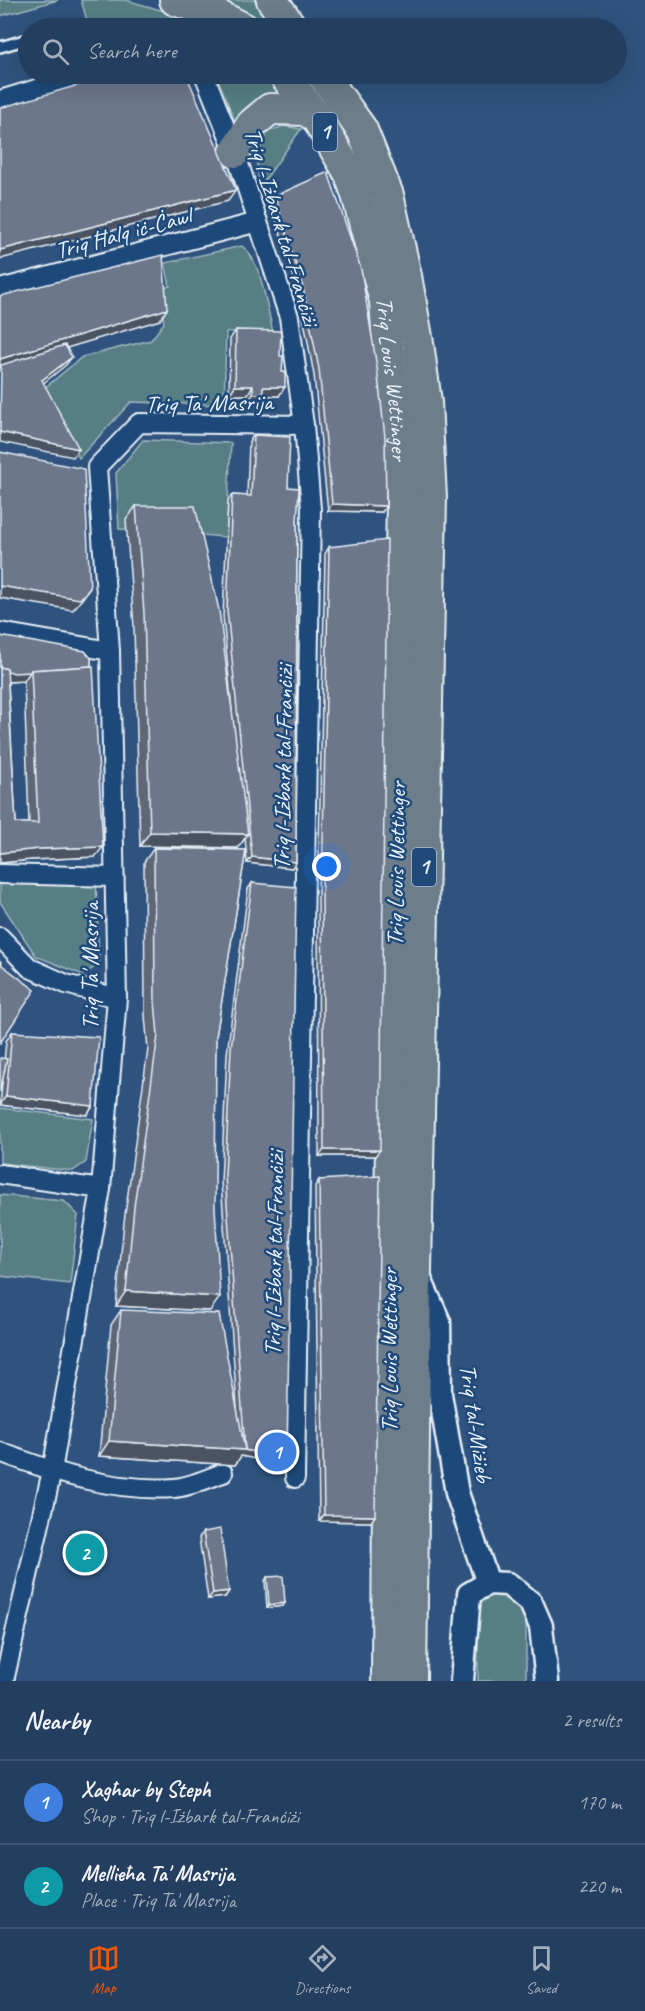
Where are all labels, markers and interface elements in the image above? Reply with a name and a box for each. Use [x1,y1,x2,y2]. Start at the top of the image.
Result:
search box [18,18,627,84]
icon: search [39,35,72,68]
text: Search here [87,37,177,65]
road number: 1 [313,113,337,151]
street label: Triq l-Iżbark tal-Franċiżi [238,125,327,332]
street label: Triq Ħalq iċ-Ċawl [52,199,198,266]
street label: Triq Louis Wettinger [370,296,415,464]
street label: Triq Ta' Masrija [145,387,275,419]
street label: Triq l-Iżbark tal-Franċiżi [266,662,300,870]
street label: Triq Louis Wettinger [380,779,412,946]
road number: 1 [412,848,436,886]
your location [312,852,341,881]
street label: Triq Ta' Masrija [75,900,105,1030]
street label: Triq l-Iżbark tal-Franċiżi [257,1148,291,1356]
street label: Triq Louis Wettinger [374,1265,404,1432]
street label: Triq tal-Miżieb [453,1362,499,1486]
pin: 1 [258,1430,296,1474]
pin: 2 [66,1530,104,1576]
text: Nearby [24,1704,89,1737]
text: 2 results [562,1708,621,1733]
text: Xagħar by Steph [81,1776,211,1804]
text: 1 [39,1790,48,1815]
text: 170 m [578,1790,621,1815]
text: Shop · Triq l-Iżbark tal-Franċiżi [81,1804,299,1829]
text: Mellieħa Ta' Masrija [81,1860,234,1888]
text: 2 [39,1874,48,1899]
text: 220 m [578,1874,621,1899]
text: Place · Triq Ta' Masrija [81,1888,236,1913]
tab: Map [87,1942,120,1998]
tab: Directions [295,1942,350,1998]
tab: Saved [525,1942,558,1998]

